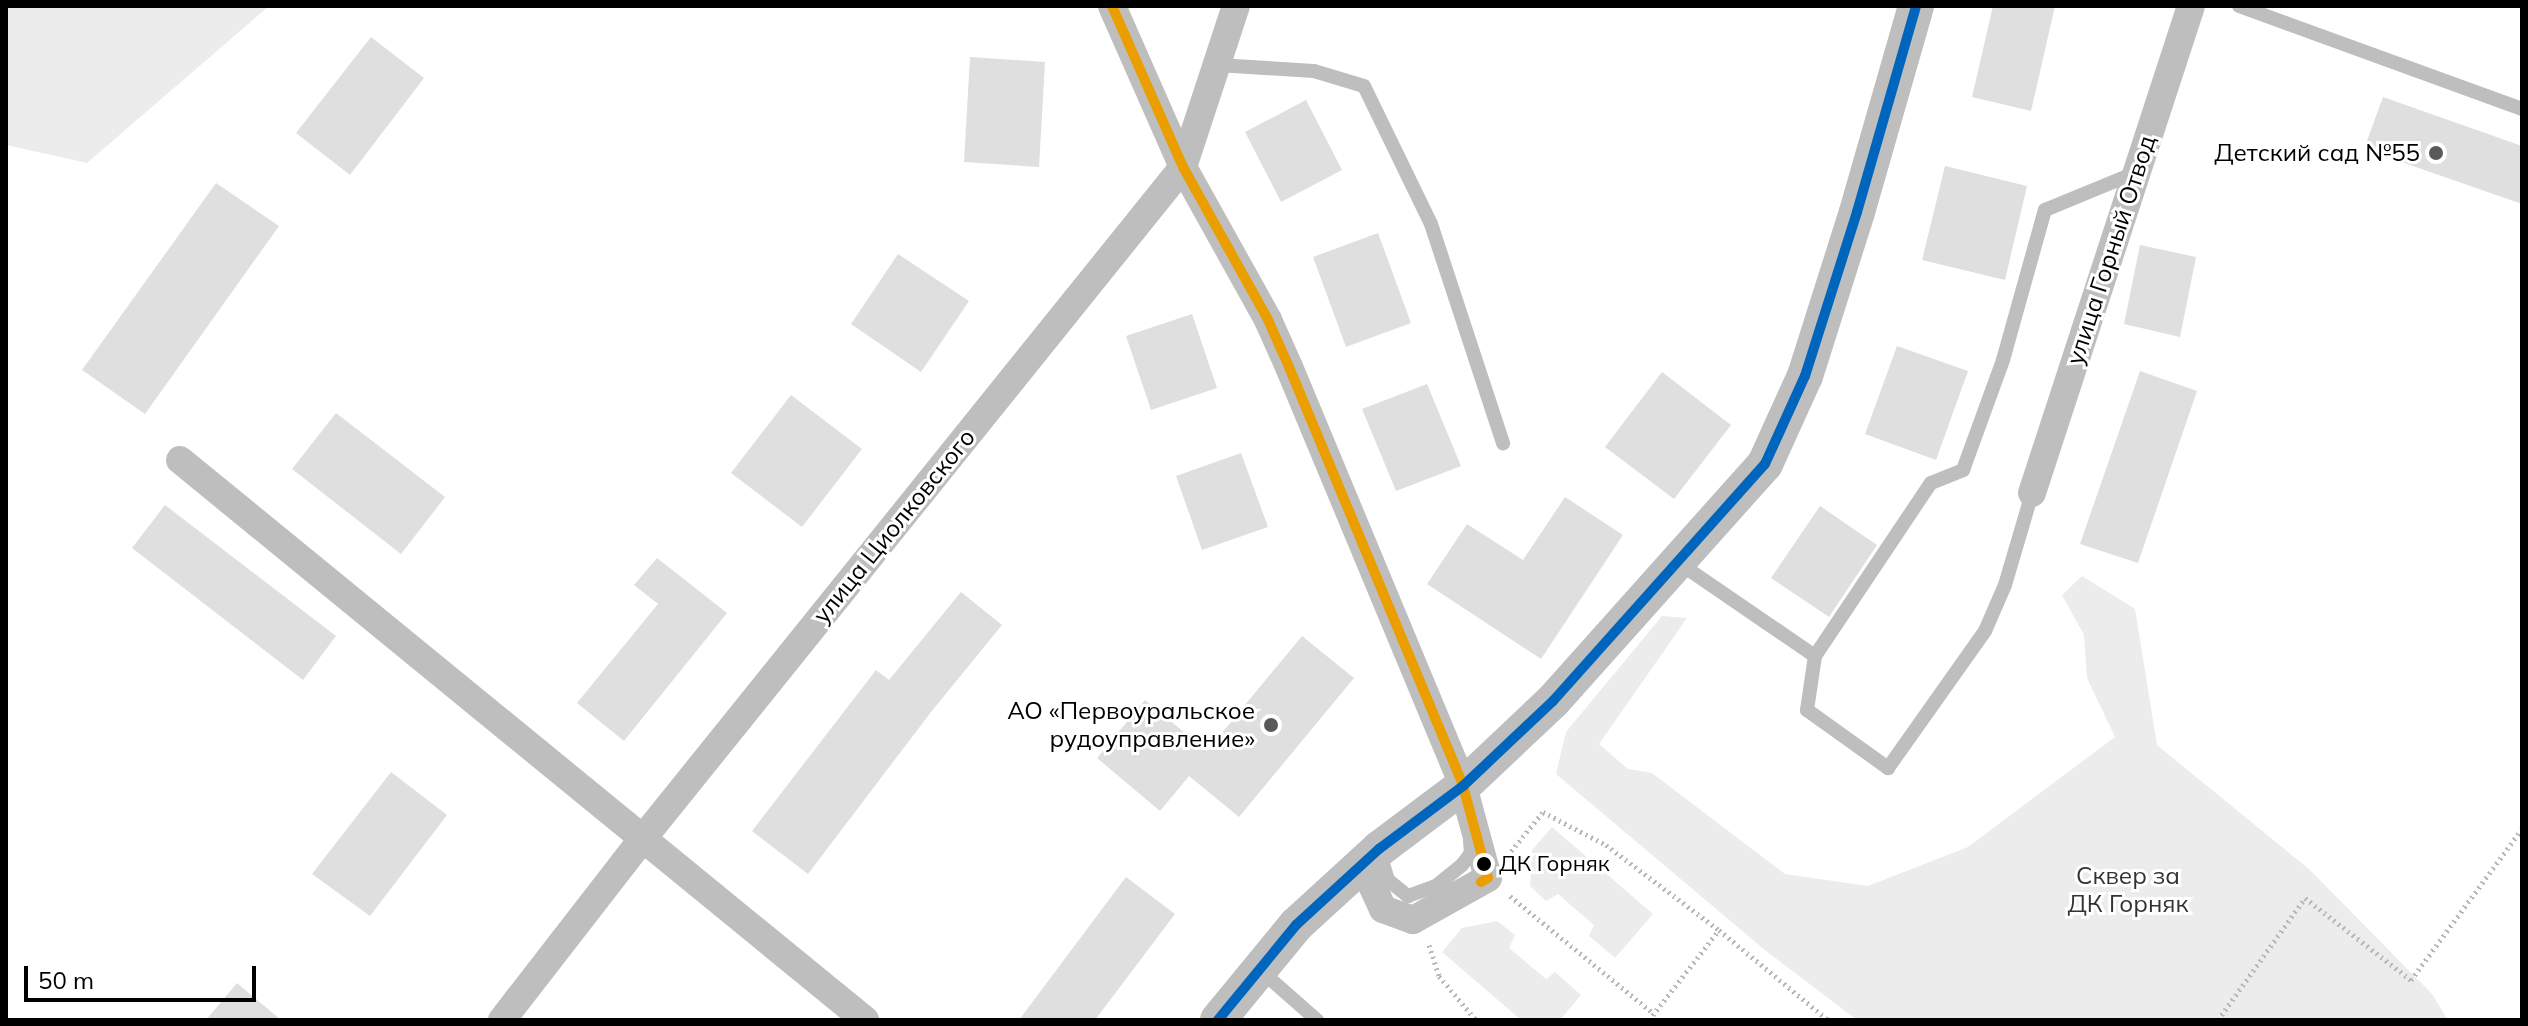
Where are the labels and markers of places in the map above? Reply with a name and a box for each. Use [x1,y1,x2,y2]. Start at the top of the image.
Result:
place label: Детский сад №55 [2214,139,2420,167]
marker: Детский сад №55 [2427,144,2445,162]
place label: АО «Первоуральское рудоуправление» [1007,697,1255,753]
marker: АО «Первоуральское рудоуправление» [1262,716,1280,734]
place label: ДК Горняк [1499,851,1610,877]
marker: ДК Горняк [1476,856,1492,872]

